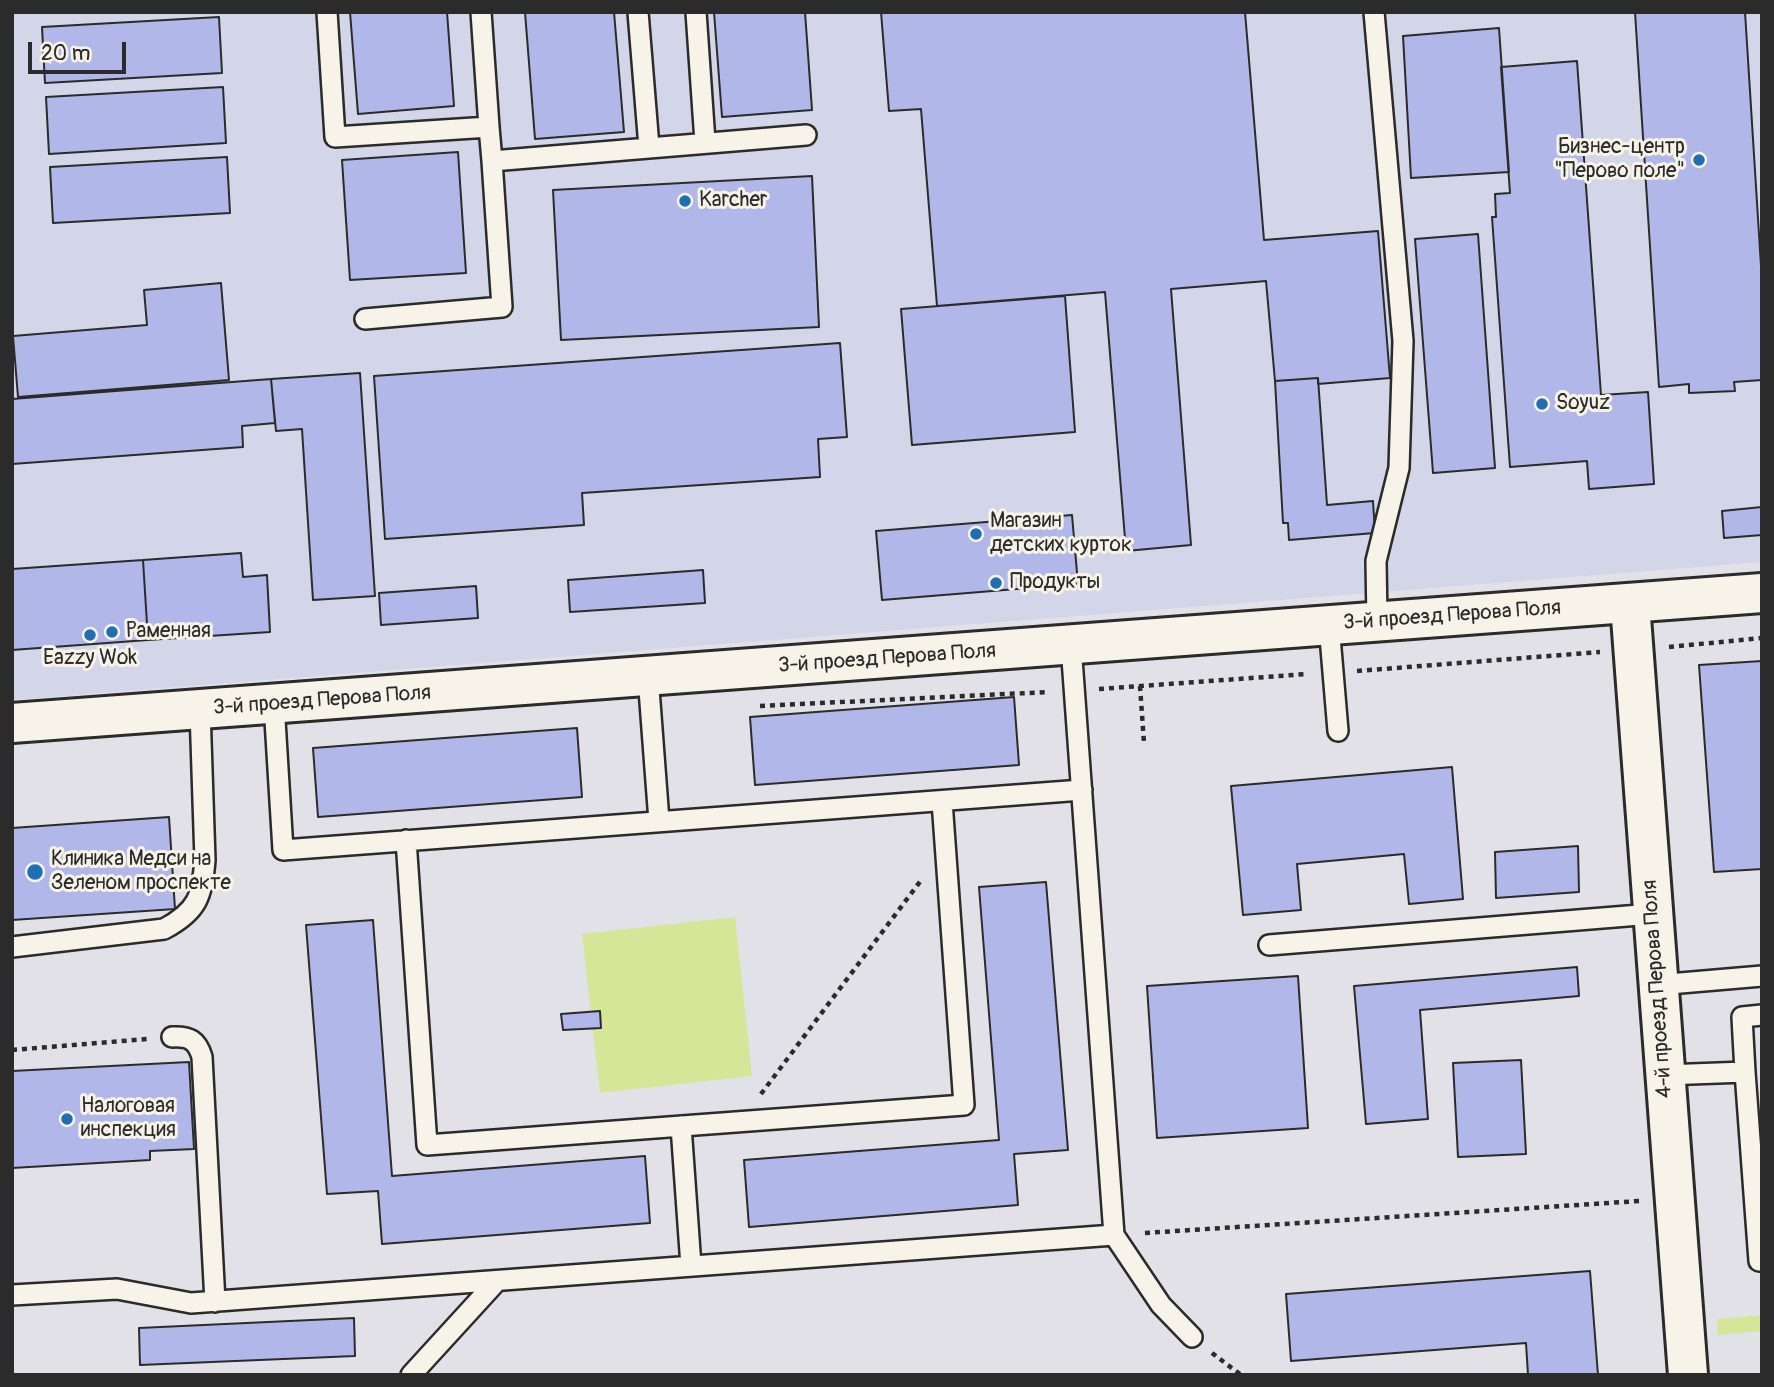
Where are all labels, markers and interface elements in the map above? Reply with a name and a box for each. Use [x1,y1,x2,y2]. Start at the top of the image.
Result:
scale bar [32,28,130,72]
text: 20 m [41,40,90,67]
place label: Бизнес-центр "Перово поле" [1554,135,1685,185]
marker: Бизнес-центр "Перово поле" [1691,152,1707,168]
place label: Karcher [699,188,767,214]
marker: Karcher [677,193,693,209]
place label: Soyuz [1556,391,1610,417]
marker: Soyuz [1534,396,1550,412]
place label: Магазин детских курток [990,509,1132,559]
marker: Магазин детских курток [968,526,984,542]
place label: Продукты [1010,570,1100,596]
marker: Продукты [988,575,1004,591]
street label: 3-й проезд Перова Поля [1342,596,1562,636]
place label: Раменная [126,619,211,645]
marker: Раменная [104,624,120,640]
marker: Eazzy Wok [82,627,98,643]
street label: 3-й проезд Перова Поля [777,639,997,679]
place label: Eazzy Wok [43,646,137,672]
street label: 3-й проезд Перова Поля [212,681,432,721]
place label: Клиника Медси на Зеленом проспекте [51,847,231,897]
marker: Клиника Медси на Зеленом проспекте [25,862,45,882]
street label: 4-й проезд Перова Поля [1638,879,1678,1099]
place label: Налоговая инспекция [81,1094,176,1144]
marker: Налоговая инспекция [59,1111,75,1127]

